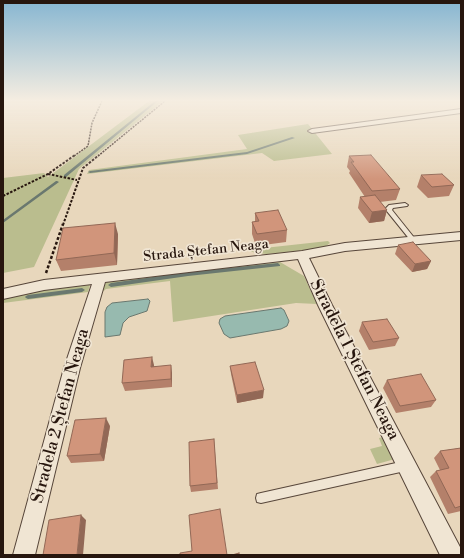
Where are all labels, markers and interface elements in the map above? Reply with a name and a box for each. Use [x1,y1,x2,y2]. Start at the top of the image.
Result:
street label: Strada Ștefan Neaga [142,236,270,266]
street label: Stradela 1 Ștefan Neaga [305,276,403,444]
street label: Stradela 2 Ștefan Neaga [28,326,94,506]

